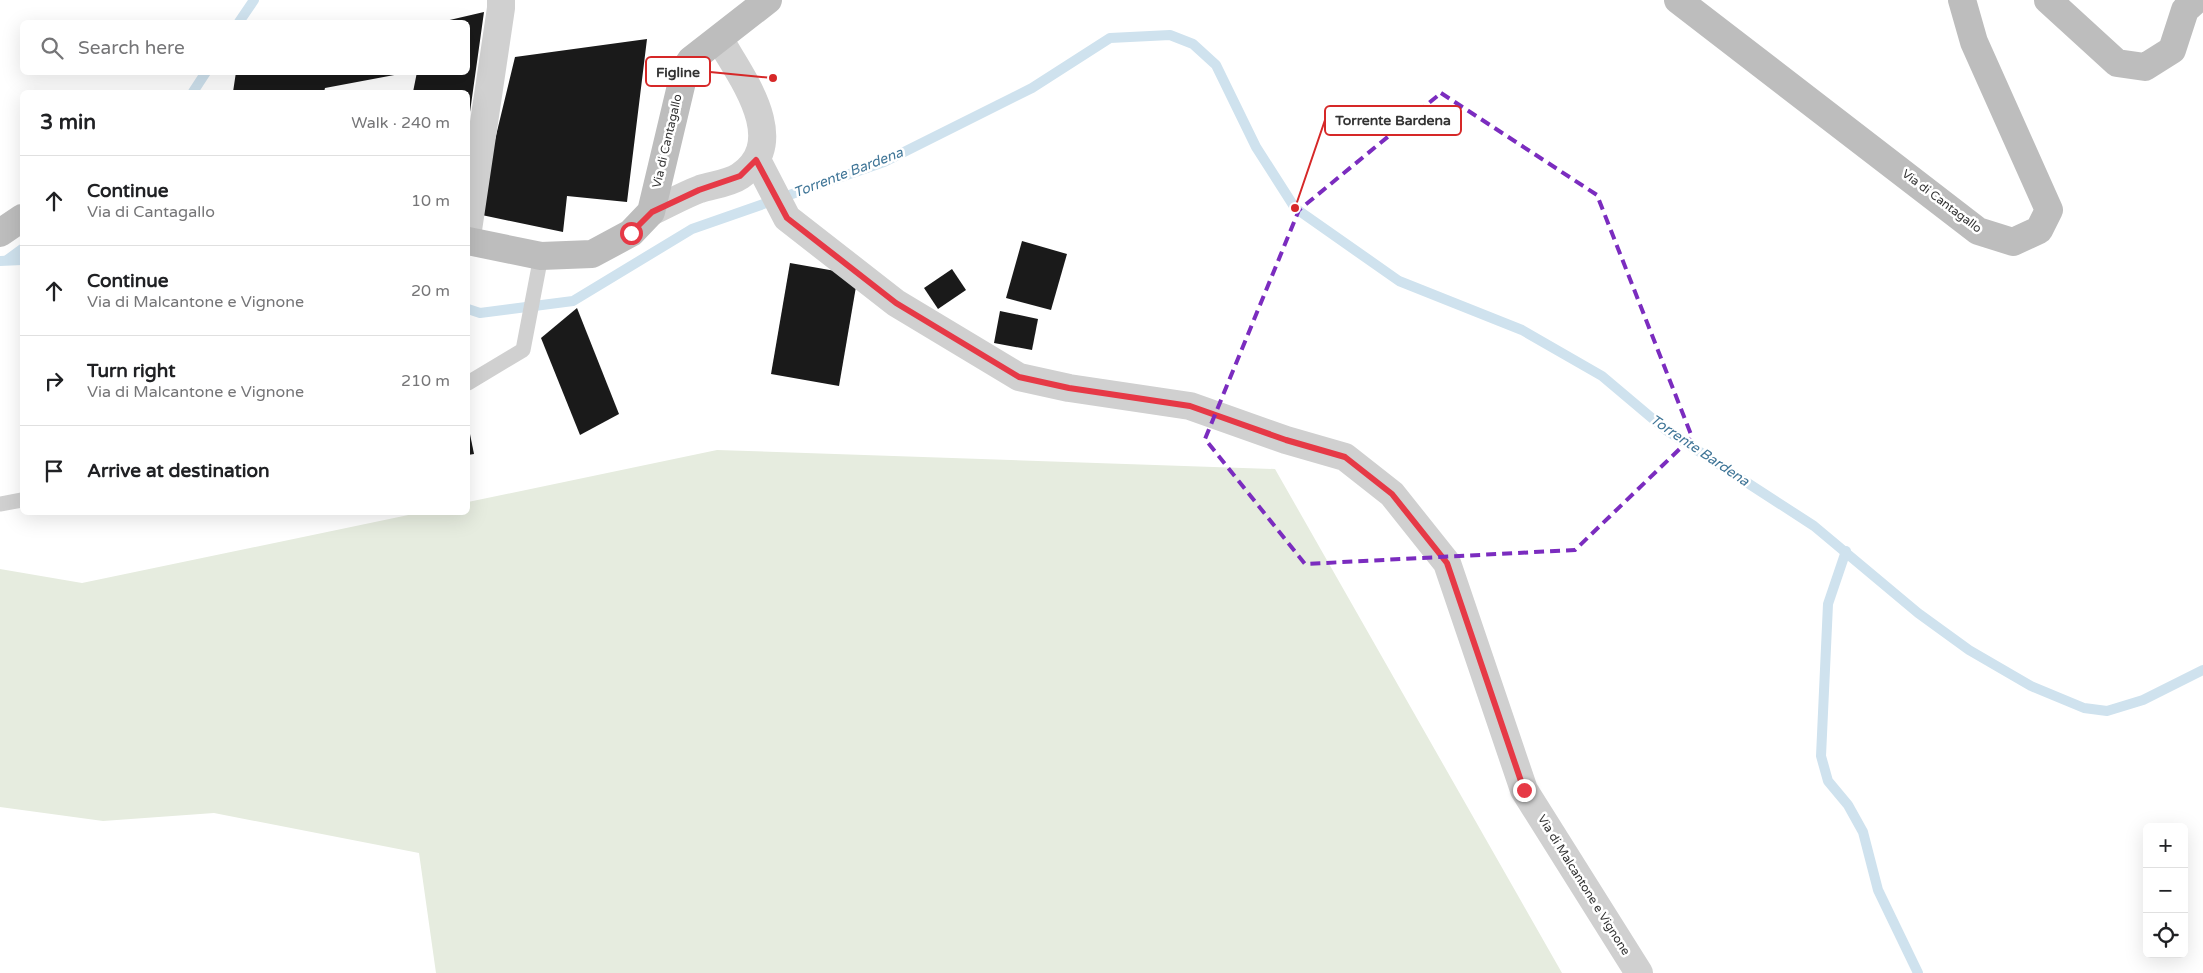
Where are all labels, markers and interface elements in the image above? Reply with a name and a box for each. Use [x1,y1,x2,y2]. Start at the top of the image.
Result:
search box [20,20,470,75]
icon: search [38,34,66,62]
text: Search here [78,37,185,59]
callout: Figline [646,57,710,86]
text: Figline [656,64,700,81]
street label: Via di Cantagallo [649,93,685,189]
callout: Torrente Bardena [1325,106,1461,135]
text: 3 min [40,110,96,135]
text: Torrente Bardena [1334,112,1451,129]
text: Walk · 240 m [351,113,450,133]
water label: Torrente Bardena [791,143,906,201]
street label: Via di Cantagallo [1899,167,1985,235]
text: Continue [87,180,169,202]
icon: ahead [40,187,68,215]
text: 10 m [411,191,450,211]
text: Via di Cantagallo [87,202,215,222]
route start [620,222,643,245]
text: Continue [87,270,169,292]
icon: ahead [40,277,68,305]
text: 20 m [411,281,450,301]
text: Via di Malcantone e Vignone [87,292,304,312]
text: Turn right [87,360,175,382]
icon: right [40,367,68,395]
text: 210 m [401,371,450,391]
text: Via di Malcantone e Vignone [87,382,304,402]
water label: Torrente Bardena [1647,411,1753,490]
icon: arrive [40,457,68,485]
text: Arrive at destination [87,460,270,482]
route end [1513,779,1536,802]
street label: Via di Malcantone e Vignone [1535,812,1633,958]
map controls [2143,823,2188,958]
button: + [2143,823,2188,868]
button: − [2143,868,2188,913]
button: locate [2143,913,2188,958]

